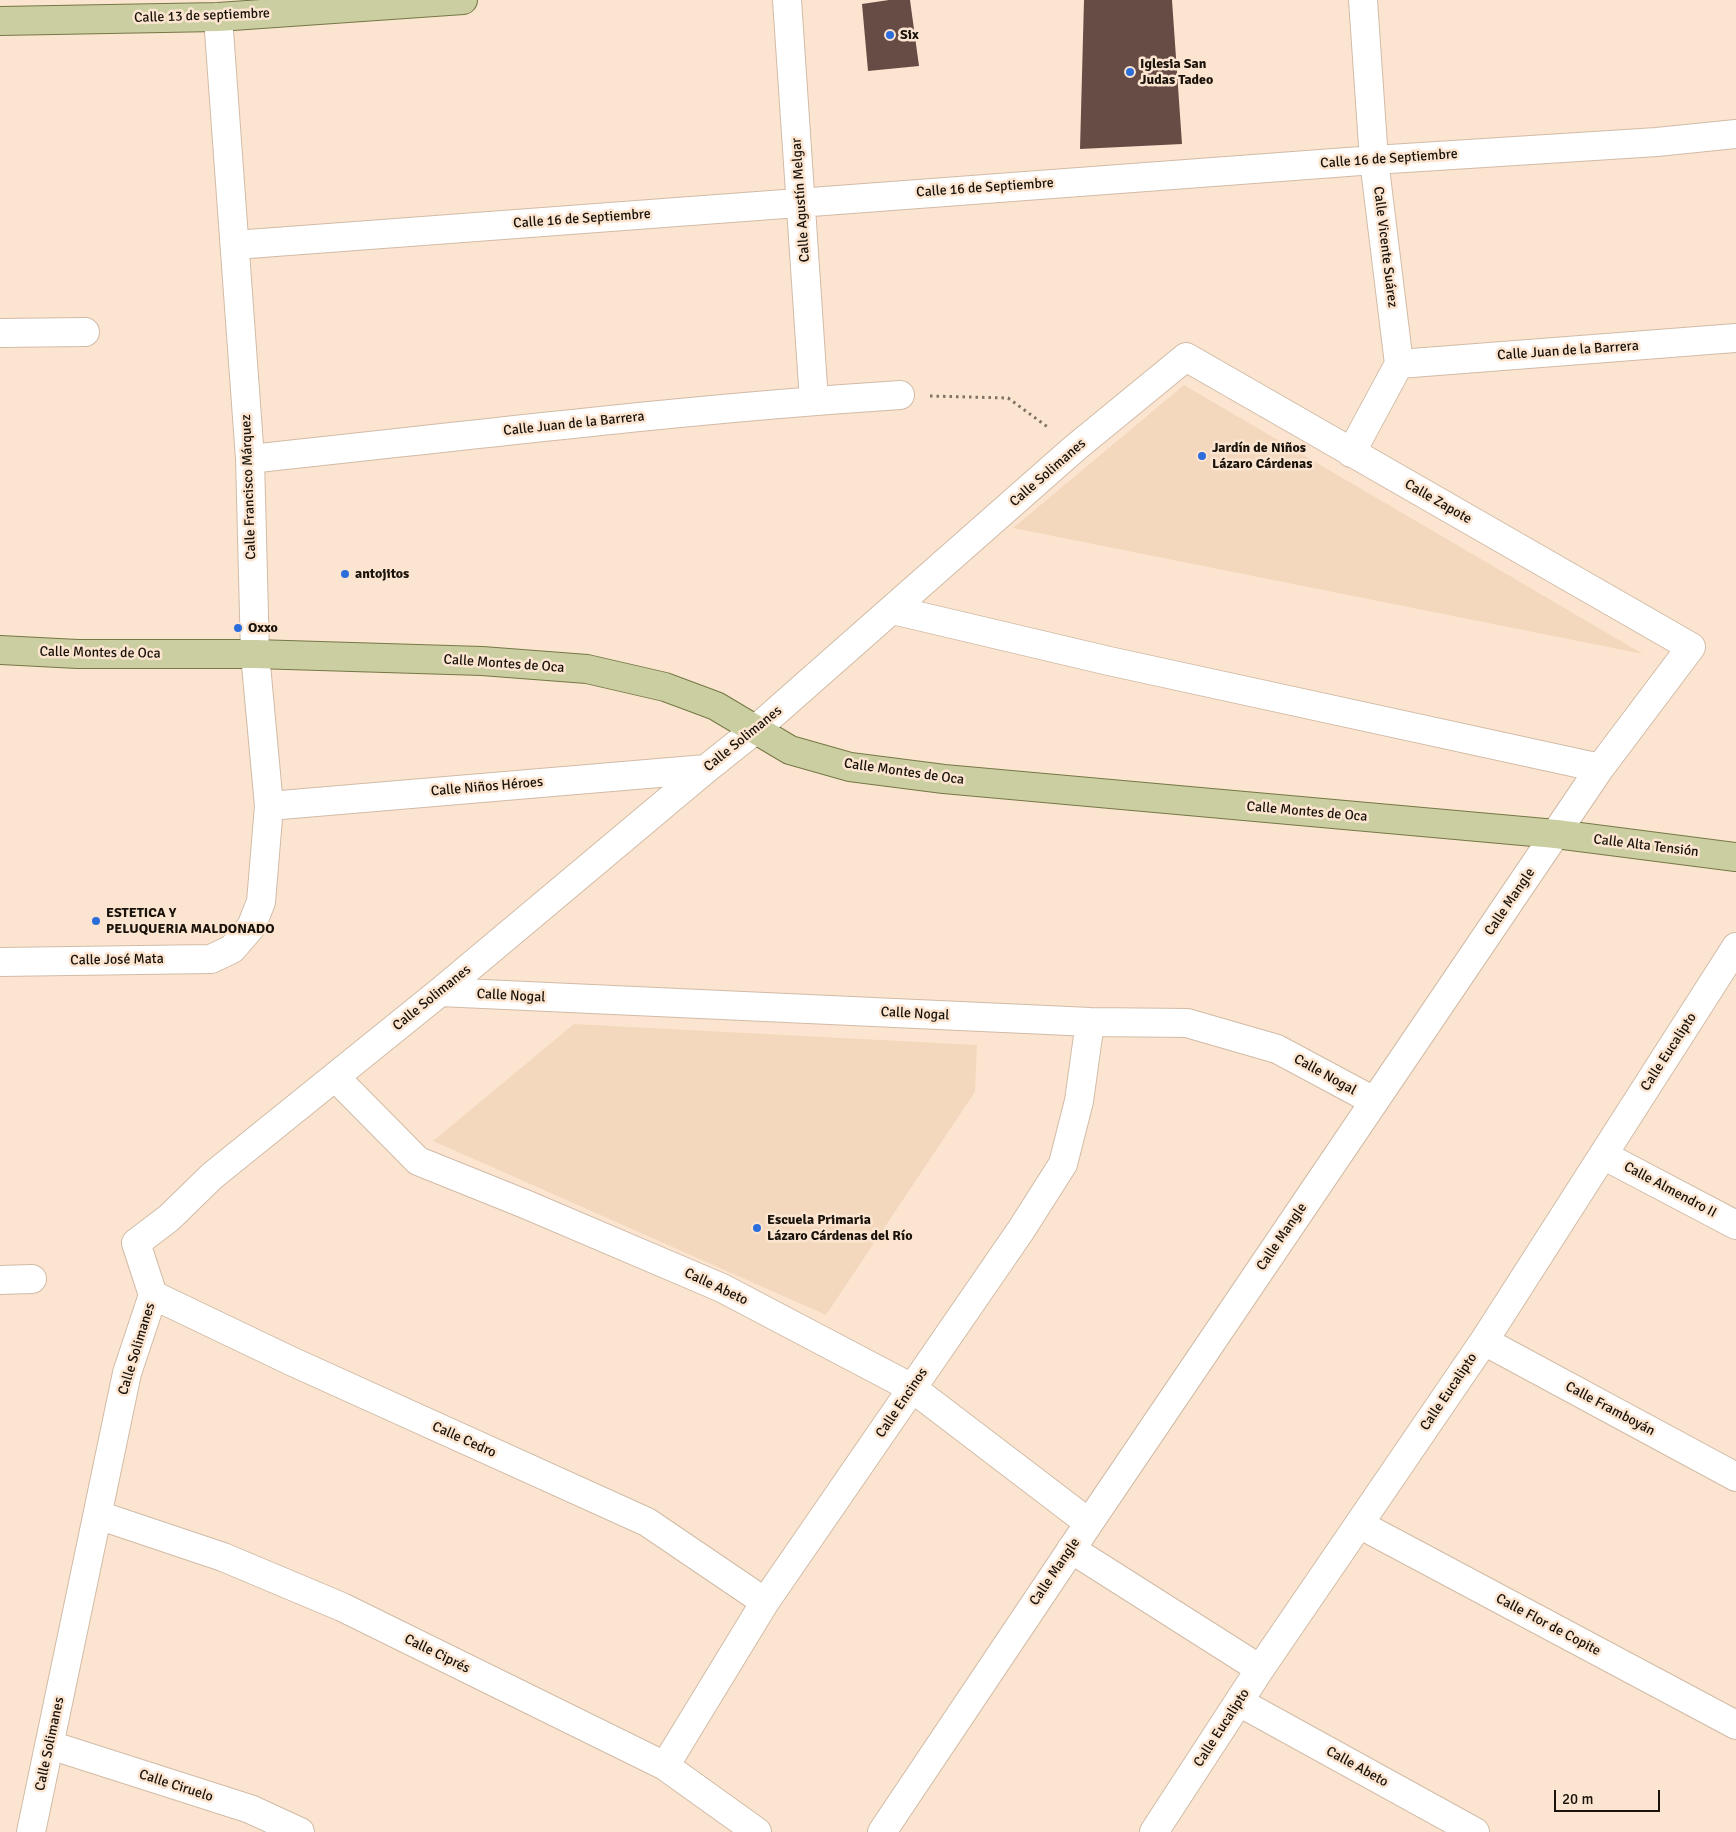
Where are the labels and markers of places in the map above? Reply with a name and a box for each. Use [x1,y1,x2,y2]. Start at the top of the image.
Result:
place label: Six [900,27,919,43]
marker: Six [884,29,896,41]
place label: Iglesia San Judas Tadeo [1140,56,1213,88]
marker: Iglesia San Judas Tadeo [1124,66,1136,78]
place label: Jardín de Niños Lázaro Cárdenas [1212,440,1312,472]
marker: Jardín de Niños Lázaro Cárdenas [1196,450,1208,462]
place label: antojitos [355,566,409,582]
marker: antojitos [339,568,351,580]
place label: Oxxo [248,620,278,636]
marker: Oxxo [232,622,244,634]
place label: ESTETICA Y PELUQUERIA MALDONADO [106,905,275,938]
marker: ESTETICA Y PELUQUERIA MALDONADO [90,915,102,927]
place label: Escuela Primaria Lázaro Cárdenas del Río [767,1212,912,1244]
marker: Escuela Primaria Lázaro Cárdenas del Río [751,1222,763,1234]

